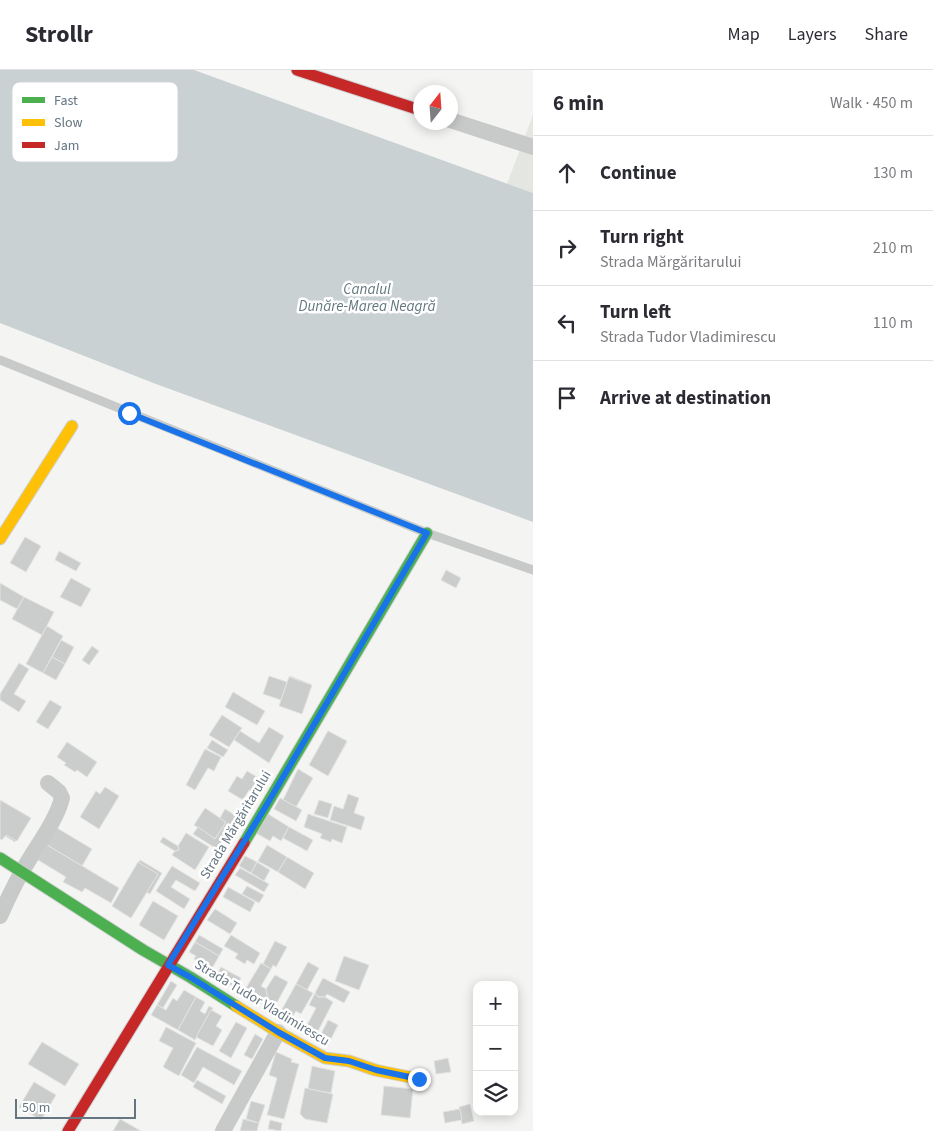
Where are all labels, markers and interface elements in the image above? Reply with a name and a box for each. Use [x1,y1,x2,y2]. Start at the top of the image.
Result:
text: Strollr [25,17,93,52]
text: Map [728,22,760,47]
text: Layers [788,22,837,47]
text: Share [865,22,908,47]
legend [12,82,178,162]
north arrow [413,85,458,130]
text: 6 min [553,88,604,118]
text: Fast [54,91,78,111]
text: Walk · 450 m [830,92,913,114]
text: Slow [54,113,83,133]
text: Jam [54,136,79,156]
icon: ahead [553,159,581,187]
text: Continue [600,160,677,187]
text: 130 m [873,162,913,184]
text: Turn right [600,224,684,251]
icon: right [553,234,581,262]
text: 210 m [873,237,913,259]
text: Strada Mărgăritarului [600,251,742,273]
water label: Canalul Dunăre-Marea Neagră [299,279,435,317]
text: Turn left [600,299,671,326]
icon: left [553,309,581,337]
text: 110 m [873,312,913,334]
text: Strada Tudor Vladimirescu [600,326,776,348]
icon: arrive [553,384,581,412]
text: Arrive at destination [600,385,771,412]
route start [118,402,141,425]
street label: Strada Mărgăritarului [196,767,276,883]
street label: Strada Tudor Vladimirescu [191,955,333,1051]
map controls [473,981,518,1116]
button: + [473,981,518,1026]
button: − [473,1026,518,1071]
route end [408,1068,431,1091]
button: layers [473,1071,518,1116]
scale bar [15,1096,136,1119]
text: 50 m [22,1098,50,1118]

